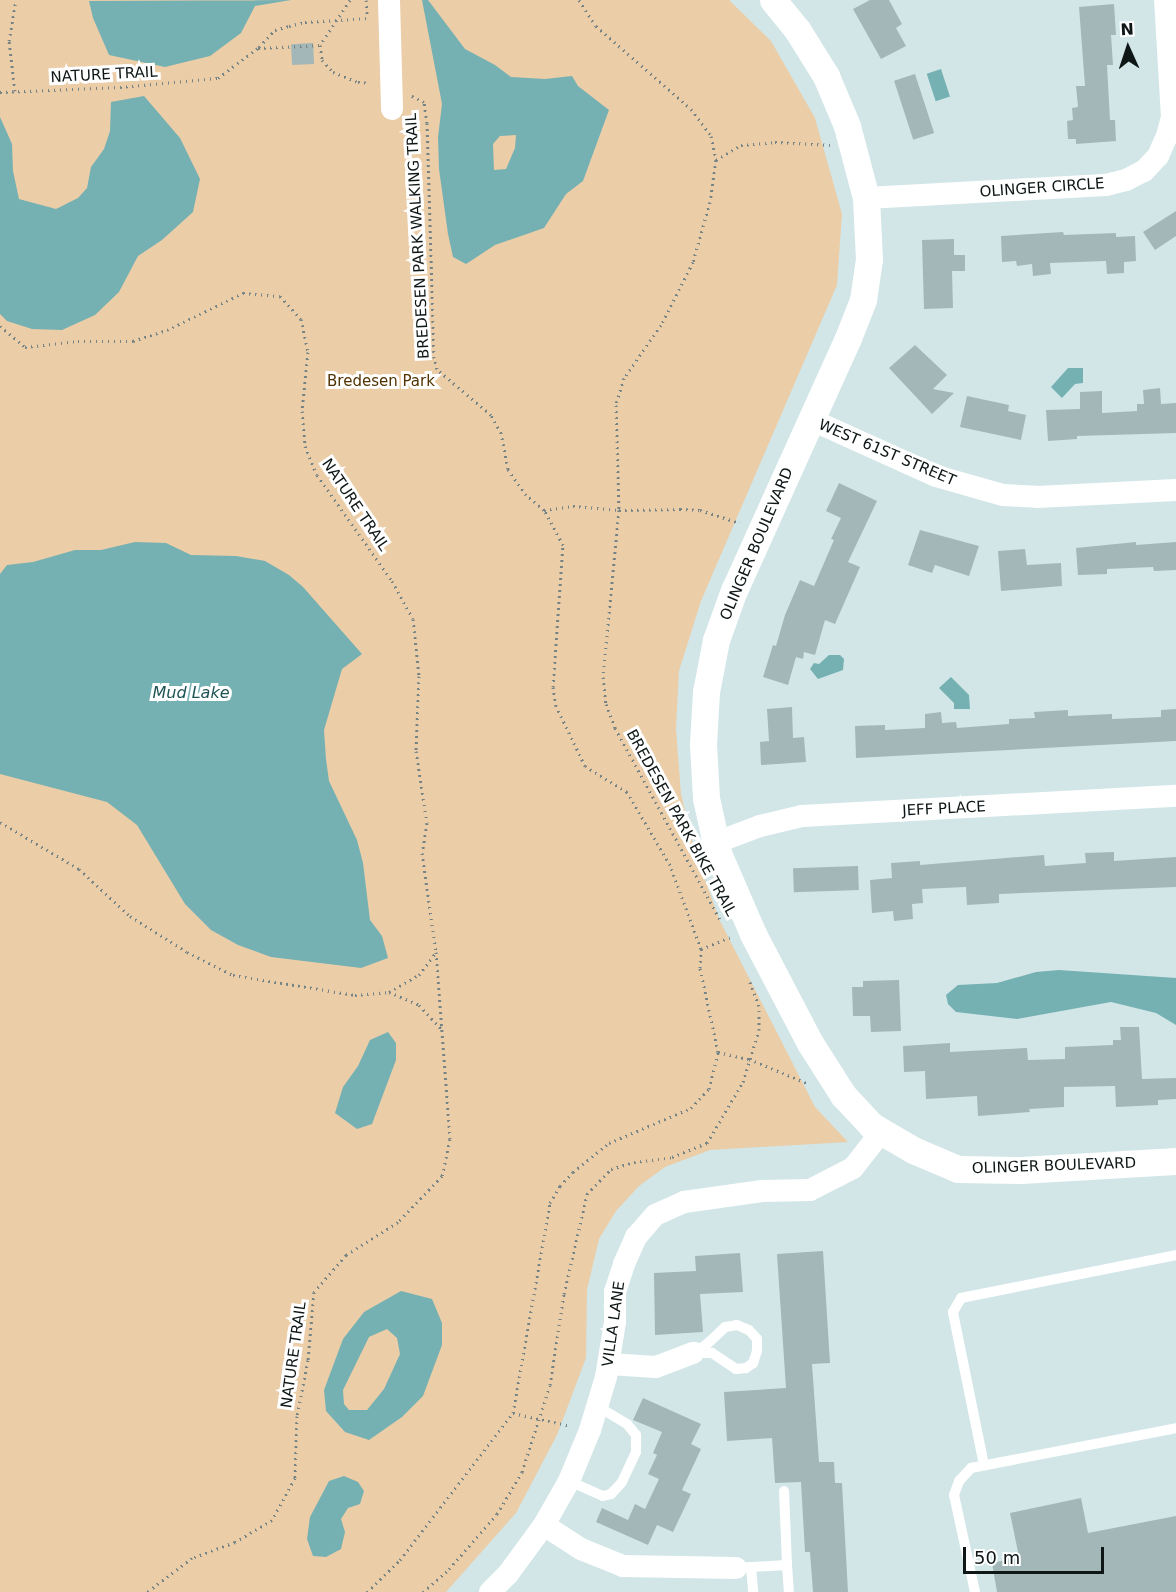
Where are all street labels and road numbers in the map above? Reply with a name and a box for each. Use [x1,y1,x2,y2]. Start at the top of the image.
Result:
street label: NATURE TRAIL [50,63,158,87]
street label: BREDESEN PARK WALKING TRAIL [403,113,433,359]
street label: OLINGER CIRCLE [979,175,1105,201]
street label: WEST 61ST STREET [816,416,958,490]
street label: NATURE TRAIL [318,456,392,554]
street label: OLINGER BOULEVARD [717,465,797,623]
street label: BREDESEN PARK BIKE TRAIL [622,727,740,919]
street label: JEFF PLACE [902,798,986,820]
street label: OLINGER BOULEVARD [972,1154,1136,1178]
street label: VILLA LANE [599,1280,629,1368]
street label: NATURE TRAIL [278,1301,310,1409]

